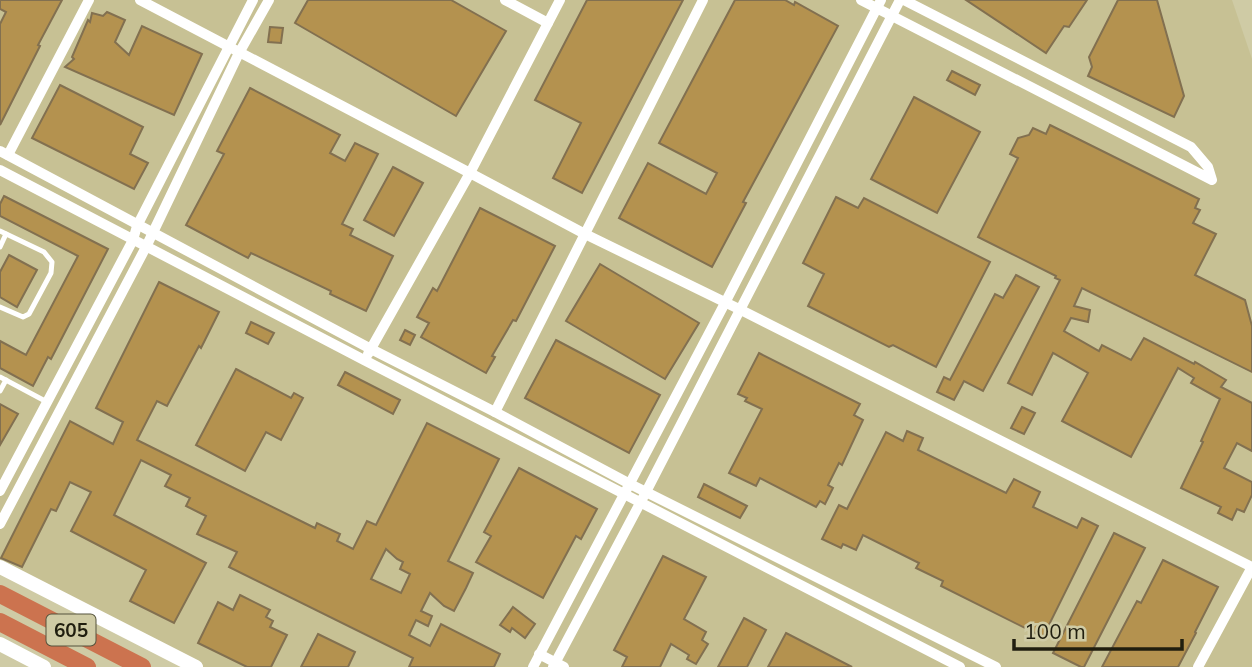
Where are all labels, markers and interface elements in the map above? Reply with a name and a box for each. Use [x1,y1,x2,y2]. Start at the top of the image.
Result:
scale bar [1014,608,1182,652]
road number: 605 [46,614,96,646]
text: 100 m [1024,618,1086,644]

